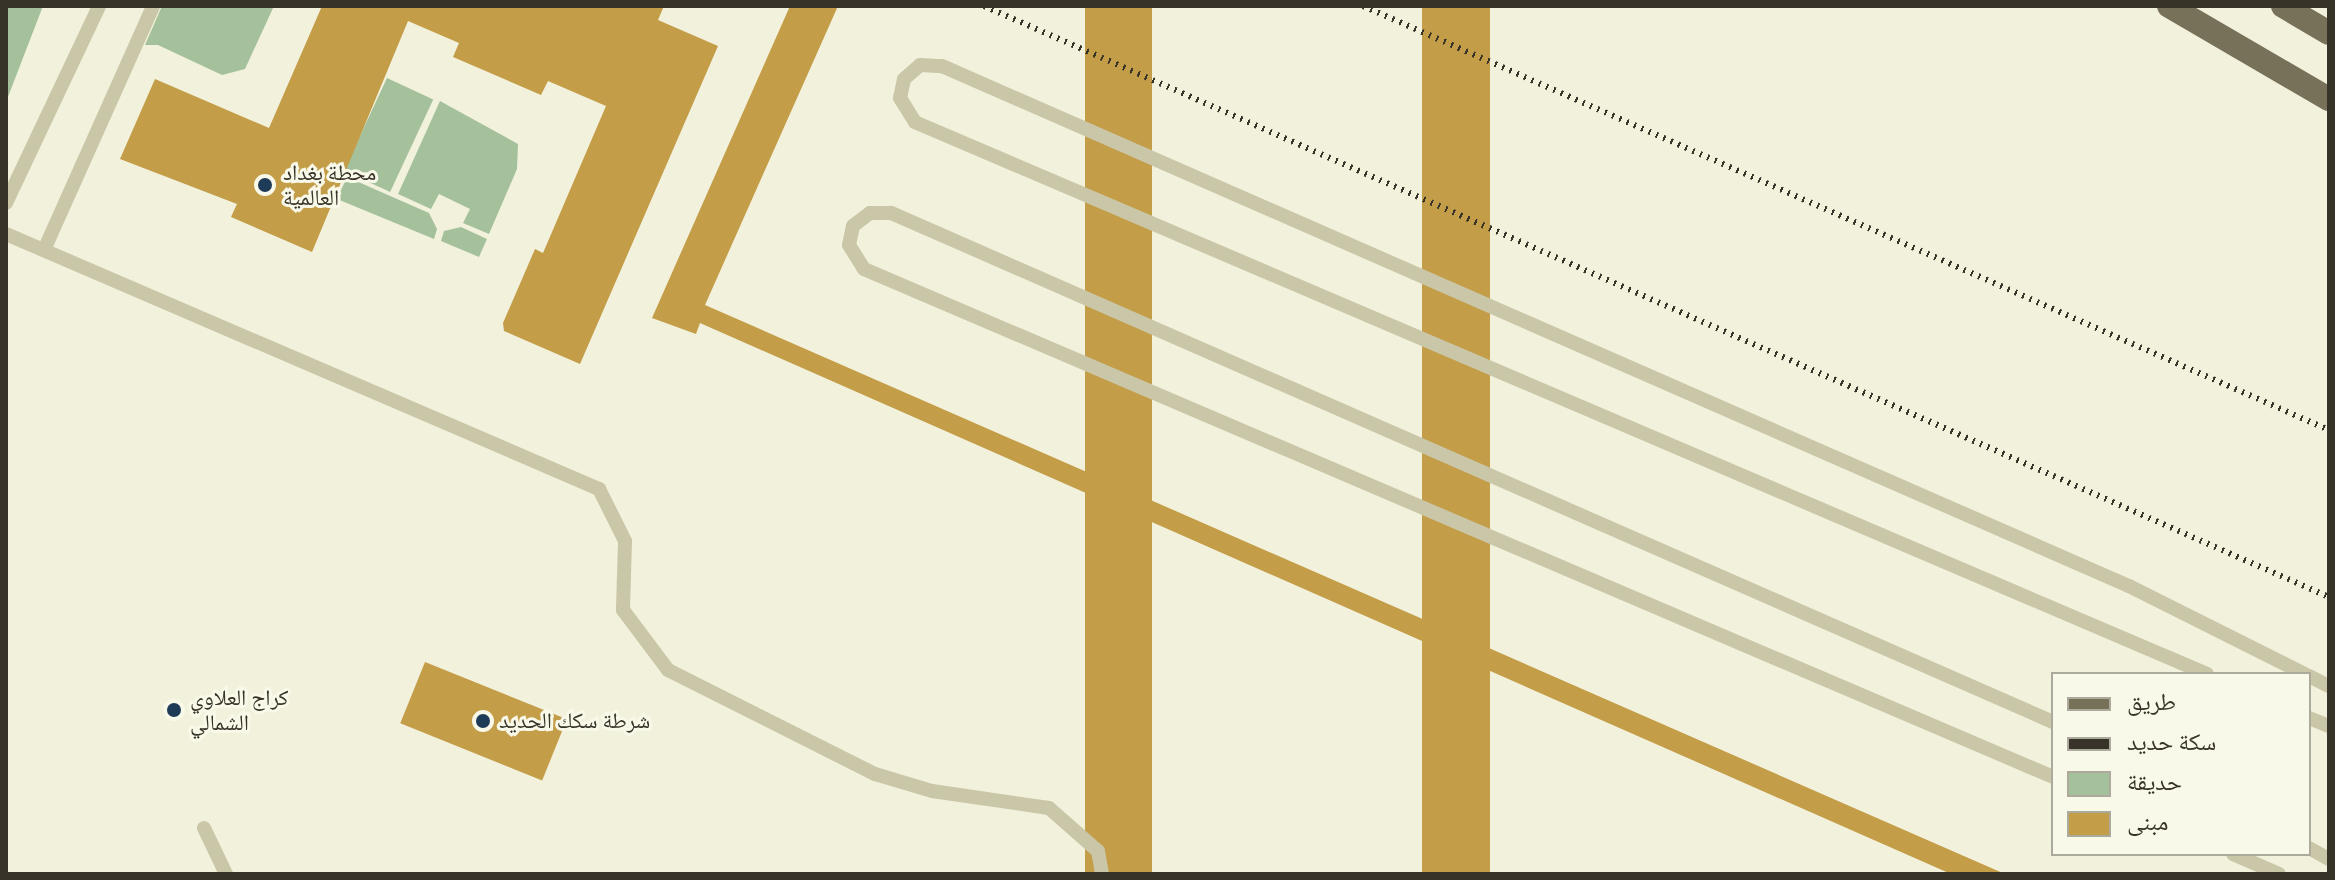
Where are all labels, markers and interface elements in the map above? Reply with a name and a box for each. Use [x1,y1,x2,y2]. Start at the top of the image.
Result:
place label: محطة بغداد العالمية [283,159,376,210]
marker: محطة بغداد العالمية [254,174,276,196]
legend [2051,672,2311,856]
place label: كراج العلاوي الشمالي [190,684,288,736]
text: طريق [2127,687,2176,717]
marker: كراج العلاوي الشمالي [165,701,183,719]
place label: شرطة سكك الحديد [499,708,650,734]
marker: شرطة سكك الحديد [474,712,492,730]
text: سكة حديد [2127,727,2216,757]
text: حديقة [2127,767,2182,797]
text: مبنى [2127,807,2168,837]

